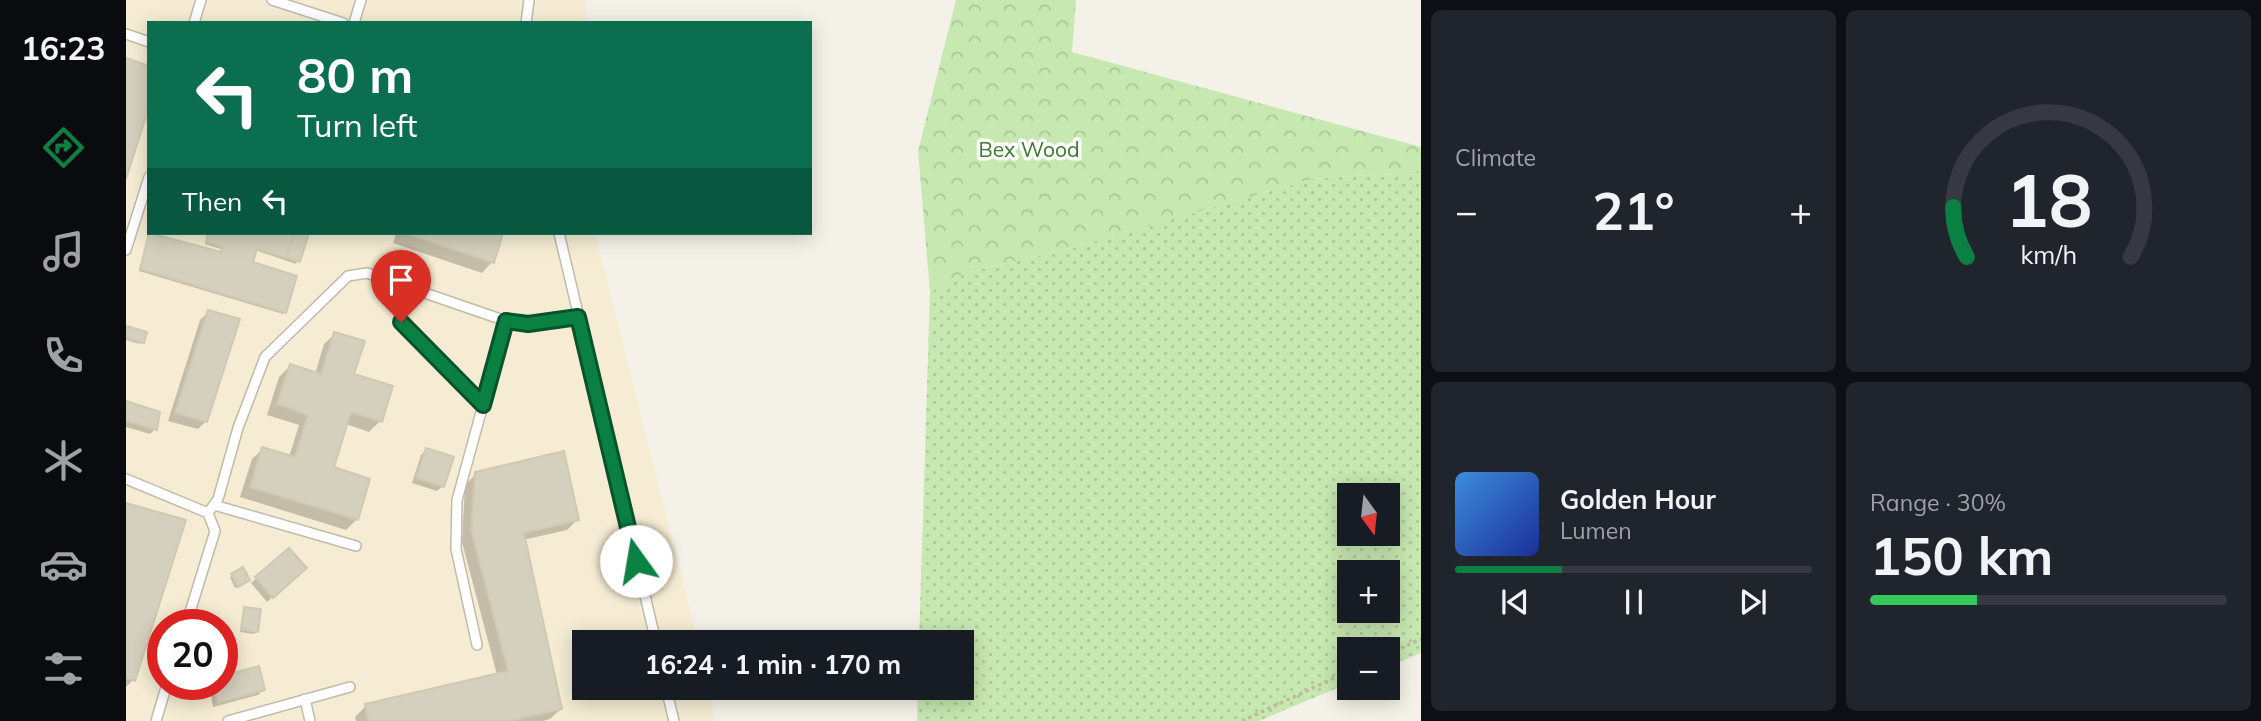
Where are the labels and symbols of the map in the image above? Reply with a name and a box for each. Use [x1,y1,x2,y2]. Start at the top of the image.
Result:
park label: Bex Wood [978,136,1080,162]
pin [371,250,431,322]
north arrow [1337,483,1400,546]
position arrow [599,524,673,598]
speed limit sign: 20 [147,609,238,700]

